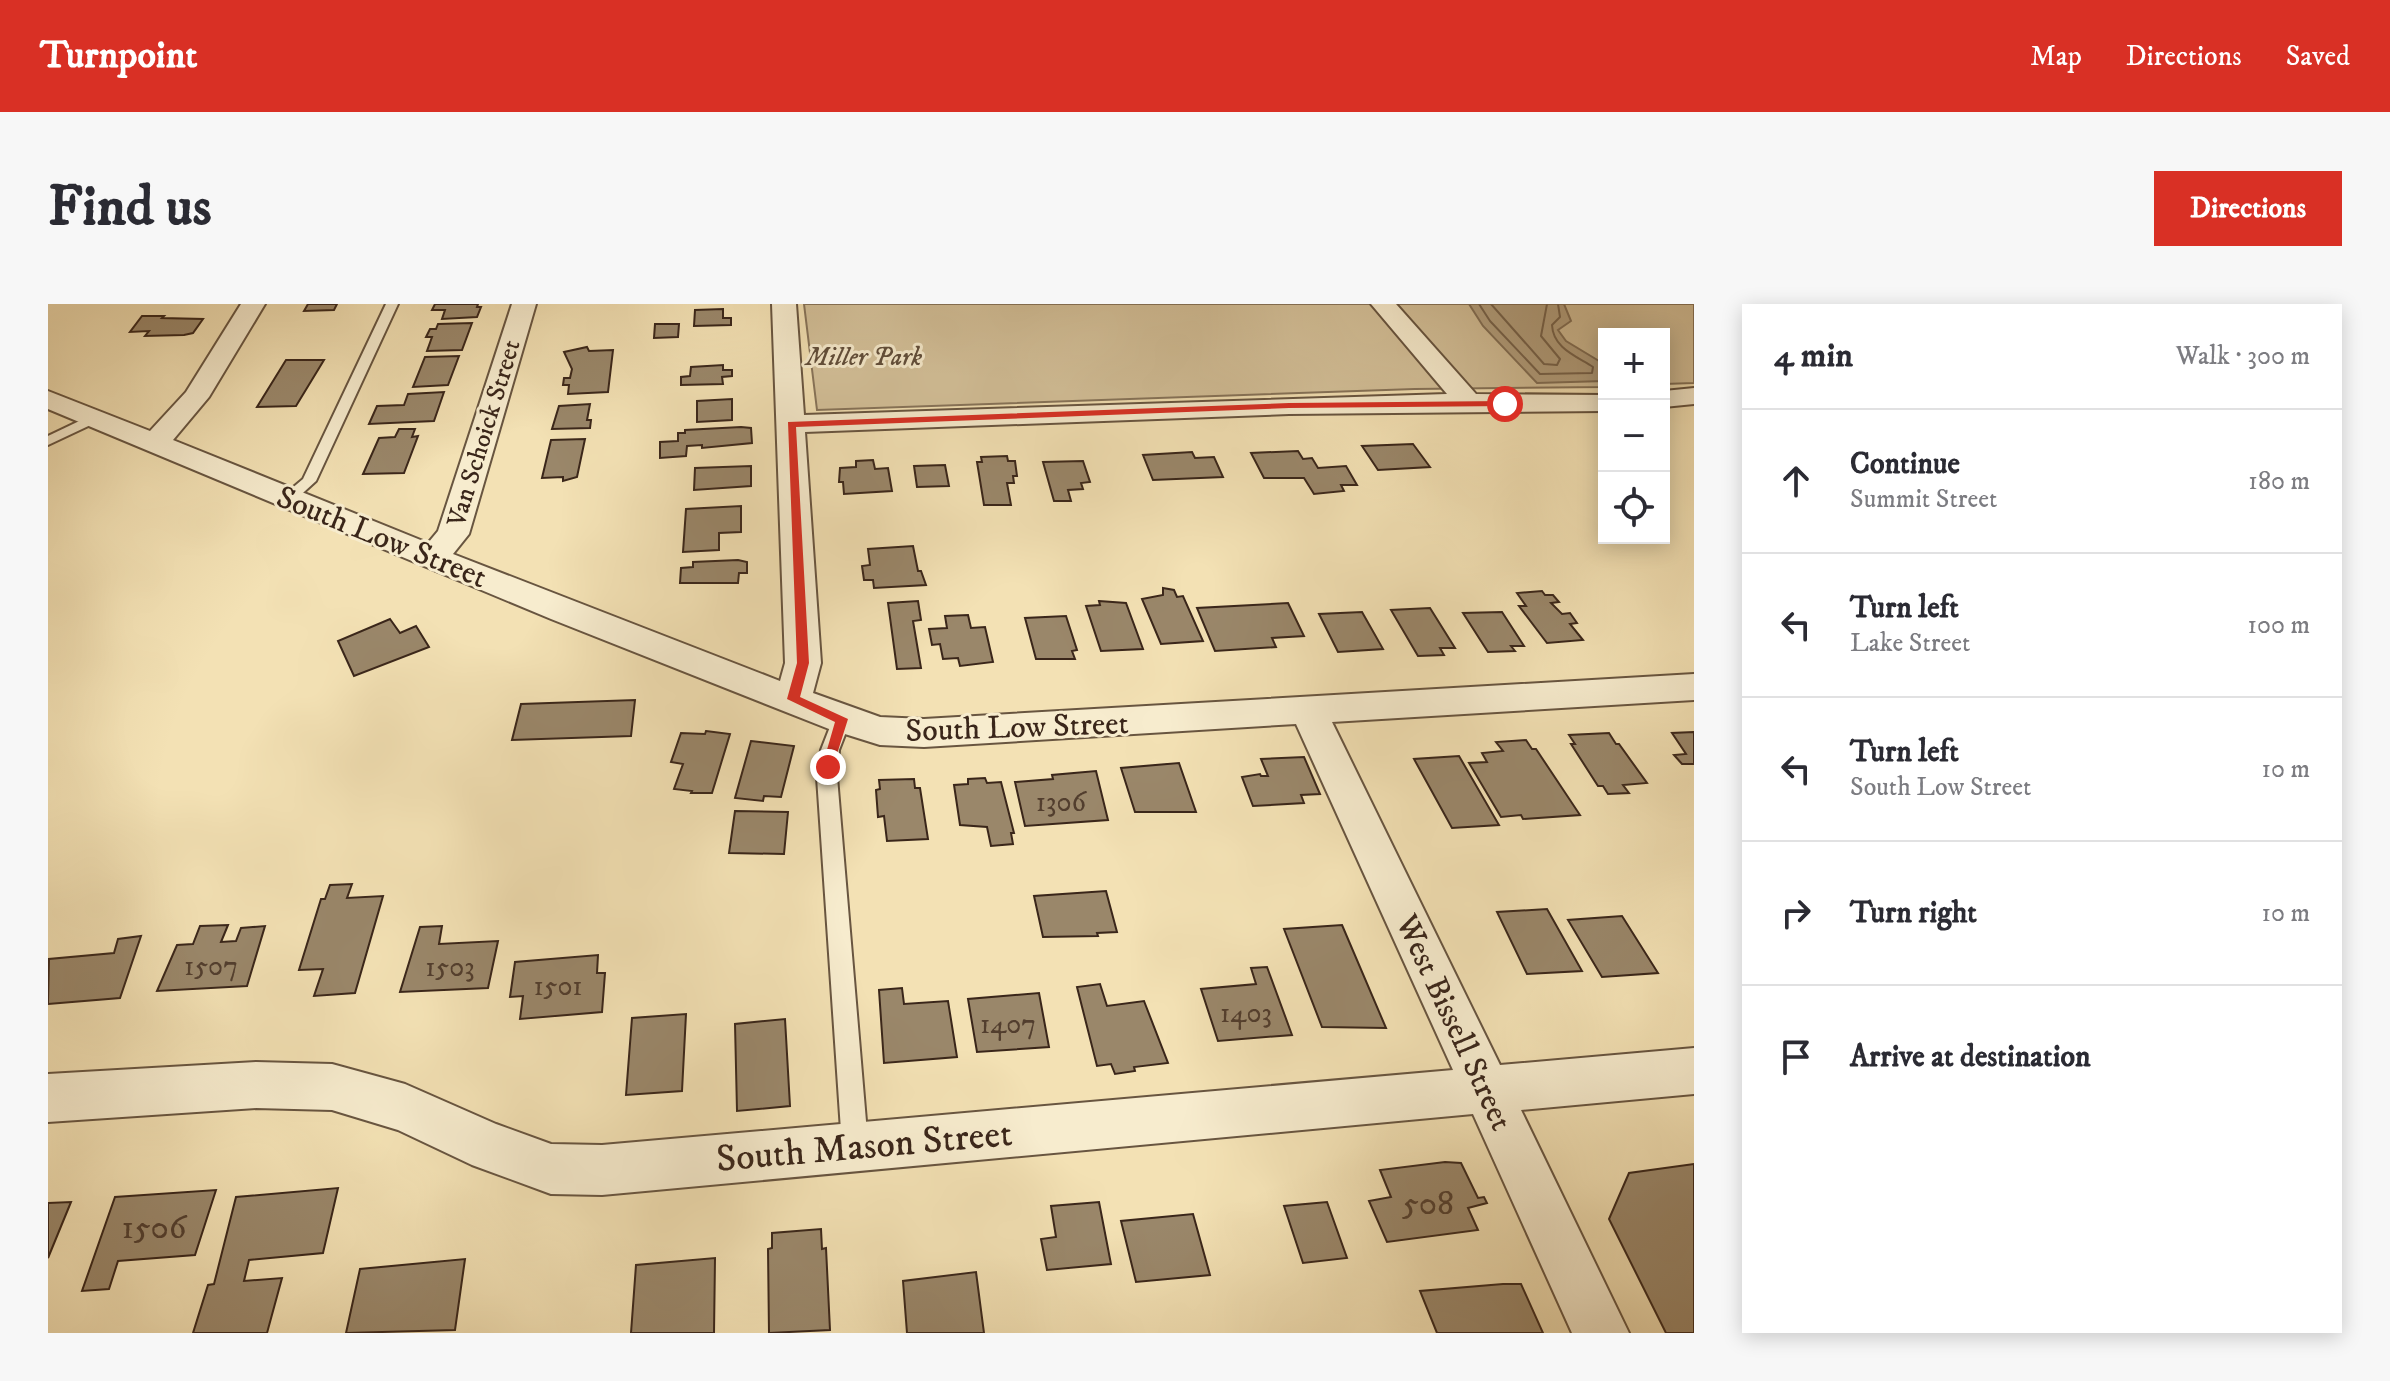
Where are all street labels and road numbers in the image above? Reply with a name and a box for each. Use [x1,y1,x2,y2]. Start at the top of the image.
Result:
street label: Van Schoick Street [440,336,529,532]
street label: South Low Street [270,477,492,598]
street label: South Low Street [905,704,1129,752]
street label: West Bissell Street [1385,908,1521,1137]
street label: South Mason Street [714,1110,1014,1184]

